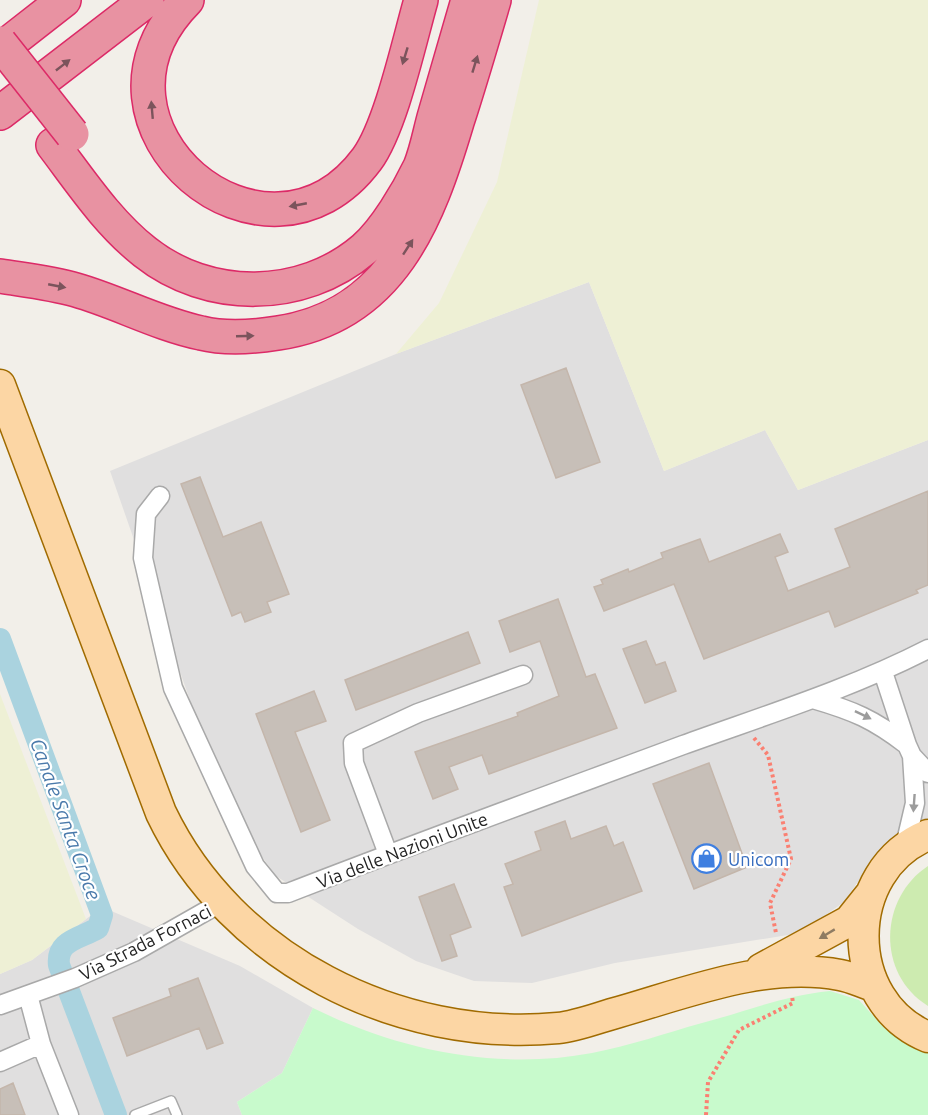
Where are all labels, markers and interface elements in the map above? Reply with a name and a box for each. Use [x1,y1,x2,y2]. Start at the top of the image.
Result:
one-way arrow [400,47,409,65]
one-way arrow [471,55,480,73]
one-way arrow [55,58,71,71]
one-way arrow [147,100,157,119]
one-way arrow [288,201,307,211]
one-way arrow [402,239,414,255]
one-way arrow [48,282,67,291]
one-way arrow [235,331,254,341]
one-way arrow [855,711,872,720]
water label: Canale Santa Croce [26,735,106,903]
one-way arrow [909,794,918,813]
street label: Via delle Nazioni Unite [314,808,490,892]
shop icon: Unicom [691,843,723,875]
place label: Unicom [728,849,789,869]
street label: Via Strada Fornaci [76,900,214,984]
one-way arrow [819,928,835,939]

